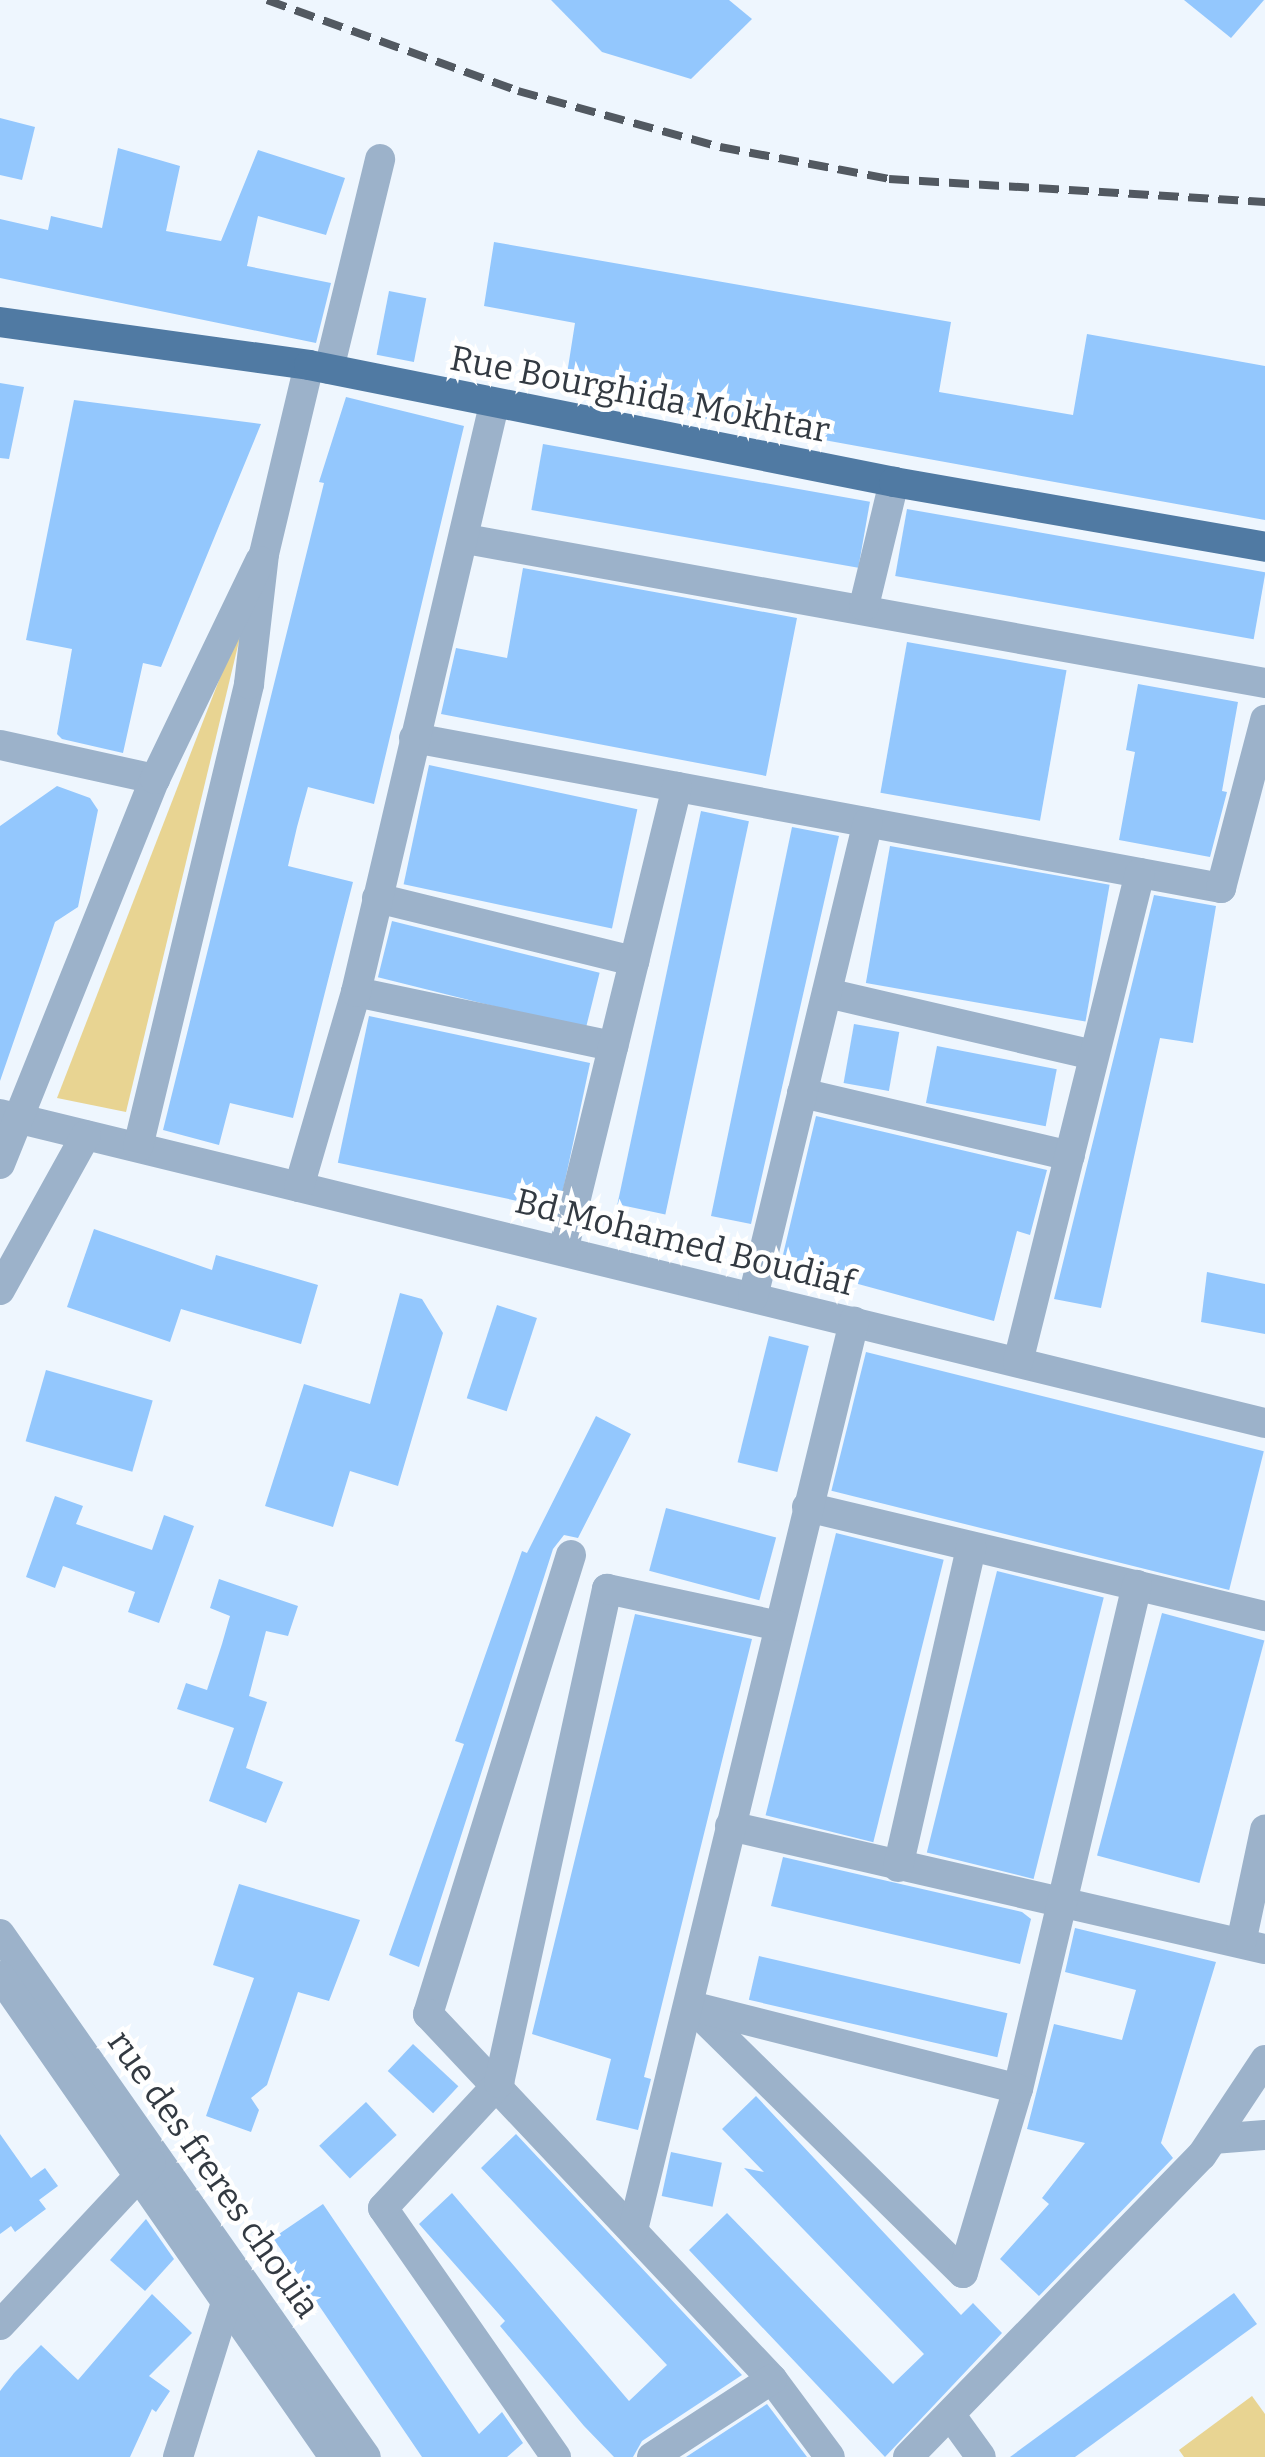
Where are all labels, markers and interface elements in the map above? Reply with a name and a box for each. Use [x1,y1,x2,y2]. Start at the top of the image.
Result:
street label: Rue Bourghida Mokhtar [447,337,833,451]
street label: Bd Mohamed Boudiaf [511,1180,859,1304]
street label: rue des freres chouia [99,2022,329,2326]

